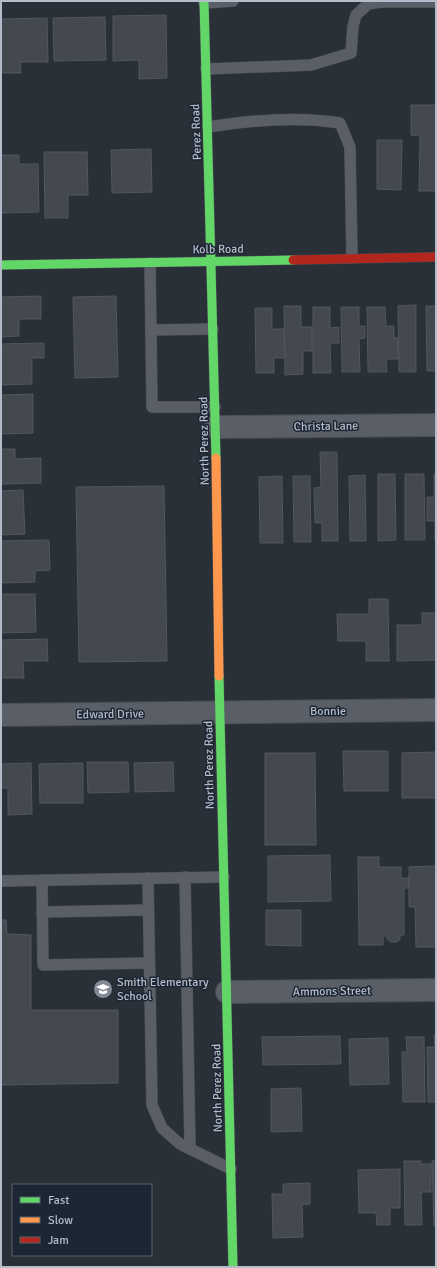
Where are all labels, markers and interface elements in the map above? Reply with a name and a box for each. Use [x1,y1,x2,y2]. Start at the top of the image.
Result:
street label: Perez Road [188,104,205,160]
street label: Kolb Road [192,242,244,257]
street label: North Perez Road [196,396,213,486]
street label: Christa Lane [294,418,358,435]
street label: Bonnie [310,704,346,719]
street label: Edward Drive [76,706,144,723]
street label: North Perez Road [201,720,218,810]
place label: Smith Elementary School [117,975,209,1004]
school or university icon: Smith Elementary School [92,978,114,1000]
street label: Ammons Street [293,983,371,1000]
street label: North Perez Road [209,1043,226,1133]
legend [12,1184,152,1256]
text: Fast [48,1193,69,1208]
text: Slow [48,1213,73,1228]
text: Jam [48,1233,69,1248]

